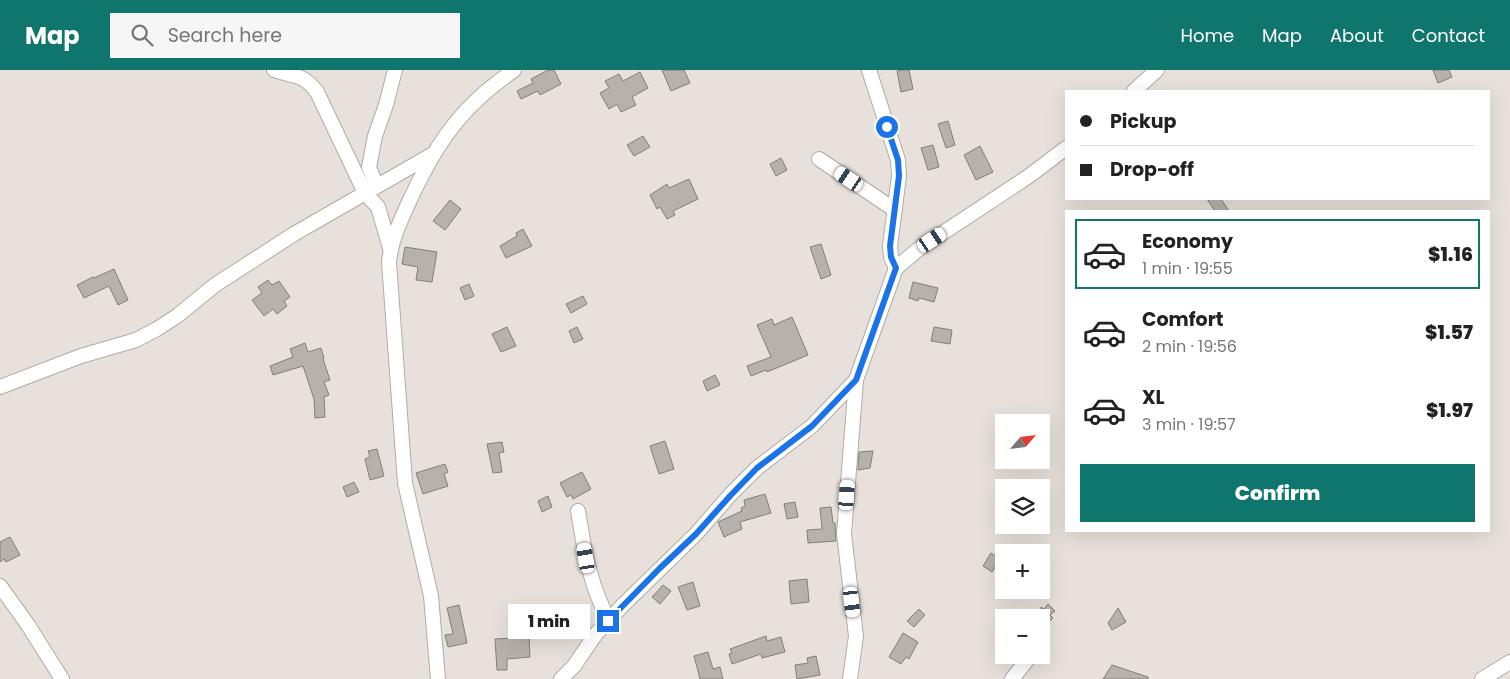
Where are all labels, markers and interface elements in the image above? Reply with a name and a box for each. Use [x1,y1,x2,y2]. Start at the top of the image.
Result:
search box [110,13,460,58]
text: Map [25,19,80,52]
icon: search [128,21,156,49]
text: Search here [168,22,282,49]
text: Home [1180,23,1234,48]
text: Map [1262,23,1302,48]
text: About [1330,23,1384,48]
text: Contact [1412,23,1485,48]
text: Pickup [1110,108,1176,135]
route start [876,116,898,138]
text: Drop-off [1110,156,1194,183]
car [832,164,865,194]
car [915,225,948,255]
text: Economy [1142,228,1233,255]
icon: car [1082,232,1127,277]
text: $1.16 [1428,241,1473,268]
text: 1 min · 19:55 [1142,257,1233,280]
text: Comfort [1142,306,1224,333]
icon: car [1082,310,1127,355]
text: $1.57 [1425,319,1473,346]
text: 2 min · 19:56 [1142,335,1237,358]
text: XL [1142,384,1165,411]
icon: car [1082,388,1127,433]
text: $1.97 [1426,397,1473,424]
text: 3 min · 19:57 [1142,413,1236,436]
north arrow [995,414,1050,469]
map controls [995,414,1050,664]
button: Confirm [1080,464,1475,522]
button: layers [995,479,1050,534]
car [838,480,855,510]
car [576,542,595,574]
button: + [995,544,1050,599]
car [842,586,861,618]
callout: 1 min [508,604,590,638]
button: − [995,609,1050,664]
text: 1 min [528,610,570,633]
route end [597,610,619,632]

